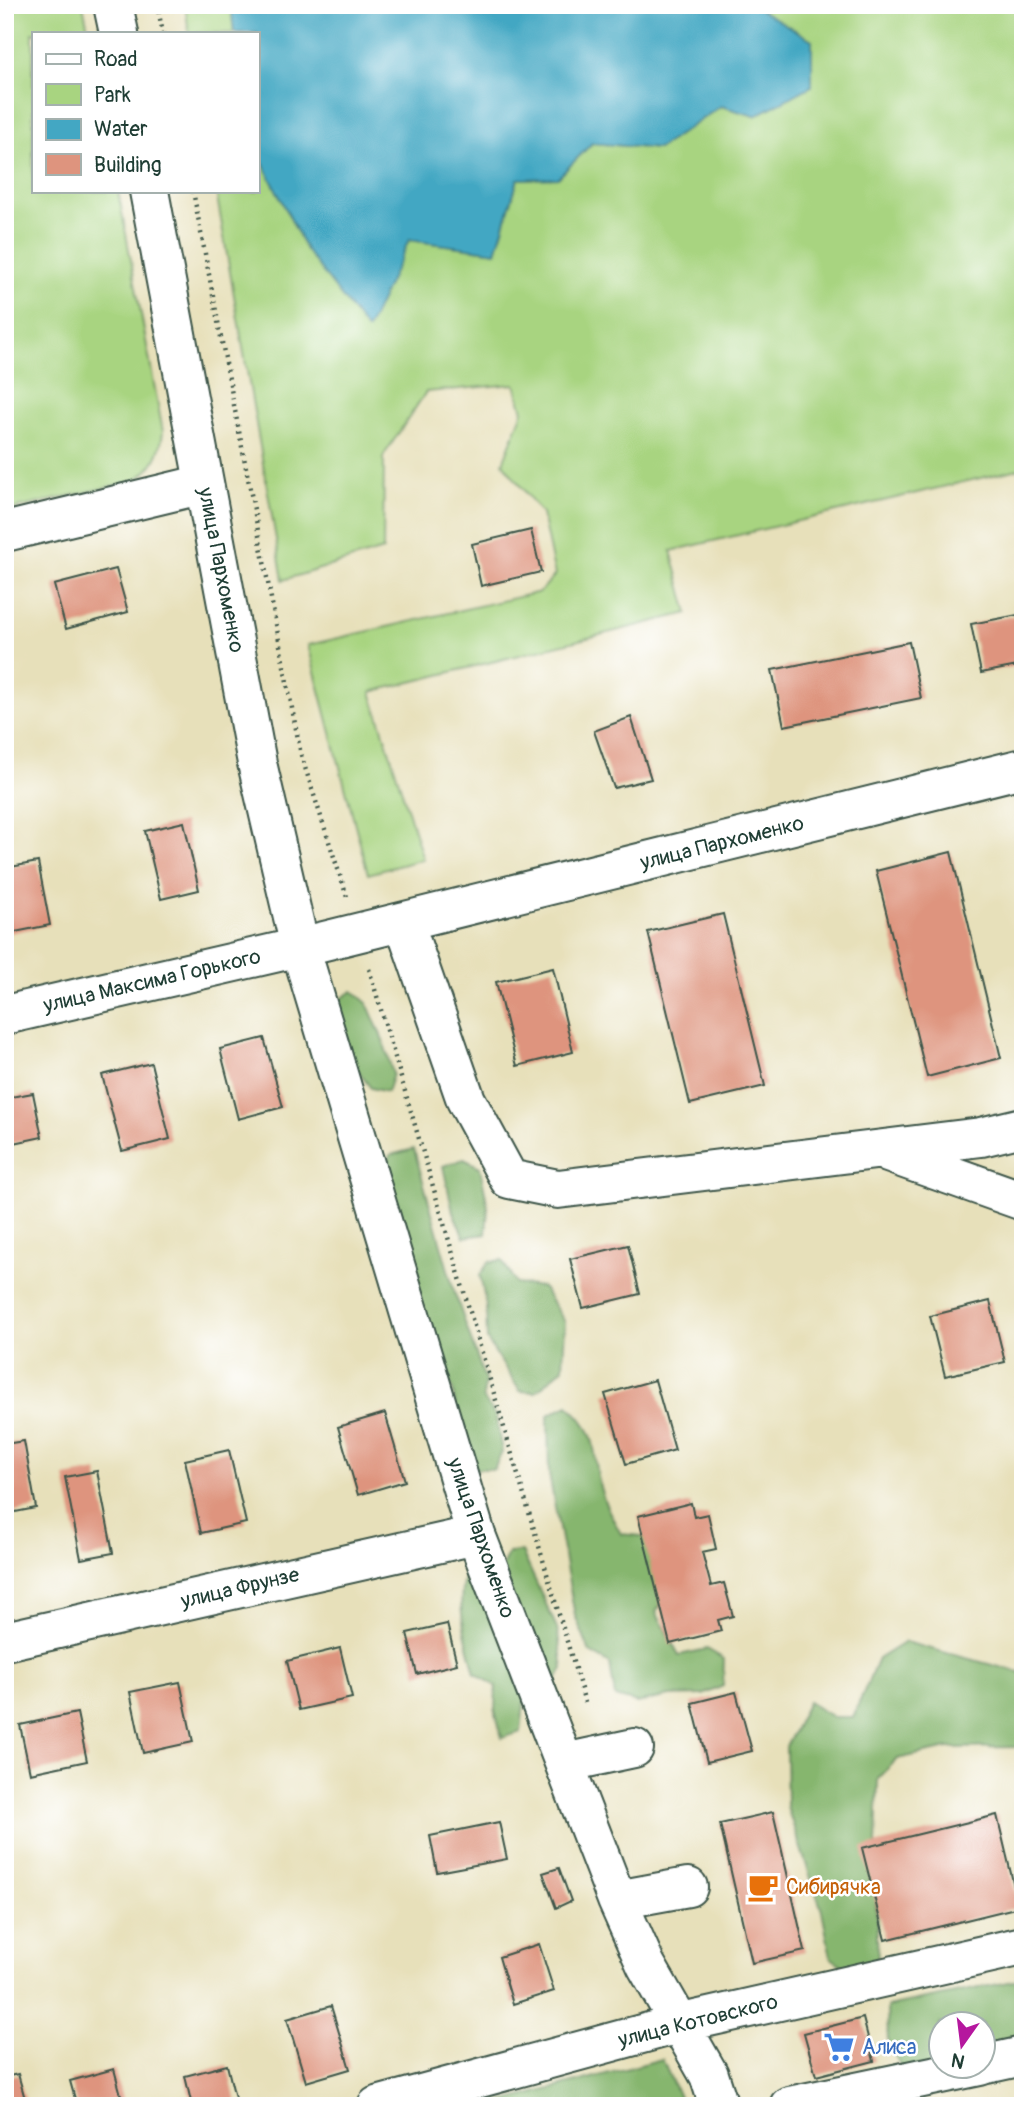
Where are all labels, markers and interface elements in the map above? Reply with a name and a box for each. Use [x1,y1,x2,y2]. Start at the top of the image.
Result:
legend [32,32,259,192]
text: Road [94,46,138,73]
text: Park [94,82,131,109]
text: Water [94,116,148,143]
text: Building [94,152,161,179]
street label: улица Пархоменко [192,484,250,655]
street label: улица Пархоменко [636,810,807,877]
street label: улица Максима Горького [40,943,263,1019]
street label: улица Пархоменко [441,1453,521,1622]
street label: улица Фрунзе [177,1561,302,1615]
cafe icon: Сибирячка [746,1870,780,1904]
place label: Сибирячка [786,1874,881,1901]
street label: улица Котовского [614,1988,781,2054]
north arrow [926,2010,996,2080]
supermarket icon: Алиса [822,2030,856,2064]
place label: Алиса [862,2034,916,2061]
text: N [949,2047,967,2074]

